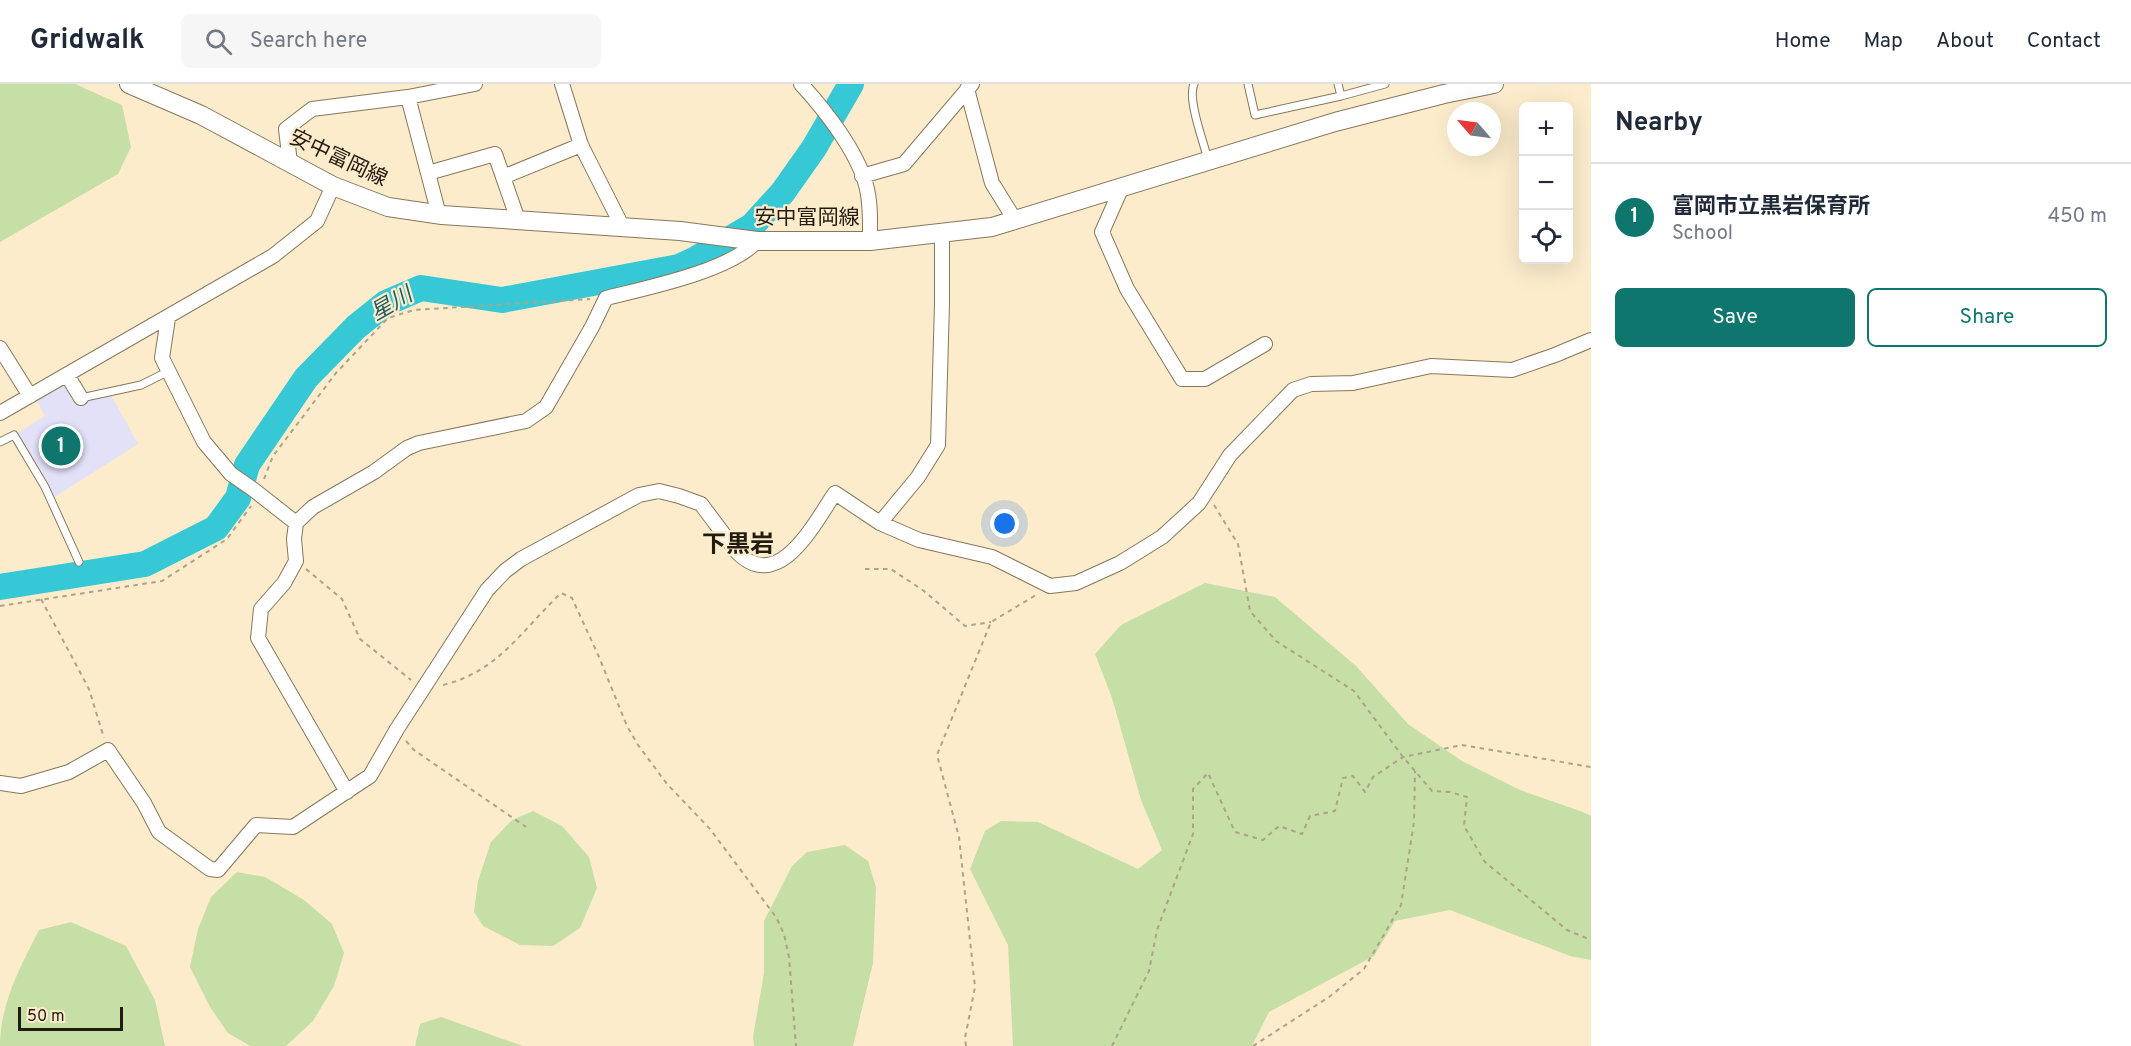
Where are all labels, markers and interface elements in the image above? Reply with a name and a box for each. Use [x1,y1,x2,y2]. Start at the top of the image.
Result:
search box [181,14,601,68]
text: Gridwalk [30,23,145,59]
icon: search [202,25,235,58]
text: Search here [250,28,367,55]
text: Home [1775,28,1831,55]
text: Map [1864,28,1903,55]
text: About [1936,28,1994,55]
text: Contact [2027,28,2101,55]
north arrow [1447,102,1501,156]
map controls [1519,102,1573,264]
button: + [1519,102,1573,156]
text: Nearby [1615,107,1703,140]
street label: 安中富岡線 [285,125,391,193]
button: − [1519,156,1573,210]
text: 富岡市立黒岩保育所 [1672,194,1870,221]
text: 1 [1631,204,1639,230]
text: 450 m [2048,204,2107,230]
street label: 安中富岡線 [755,205,860,232]
button: locate [1519,210,1573,264]
text: School [1672,221,1733,247]
water label: 星川 [366,281,420,328]
button: Save [1615,288,1855,347]
button: Share [1867,288,2107,347]
pin: 1 [42,424,80,469]
your location [990,509,1019,538]
district label: 下黒岩 [702,531,774,561]
scale bar [18,1004,123,1032]
text: 50 m [27,1007,65,1027]

